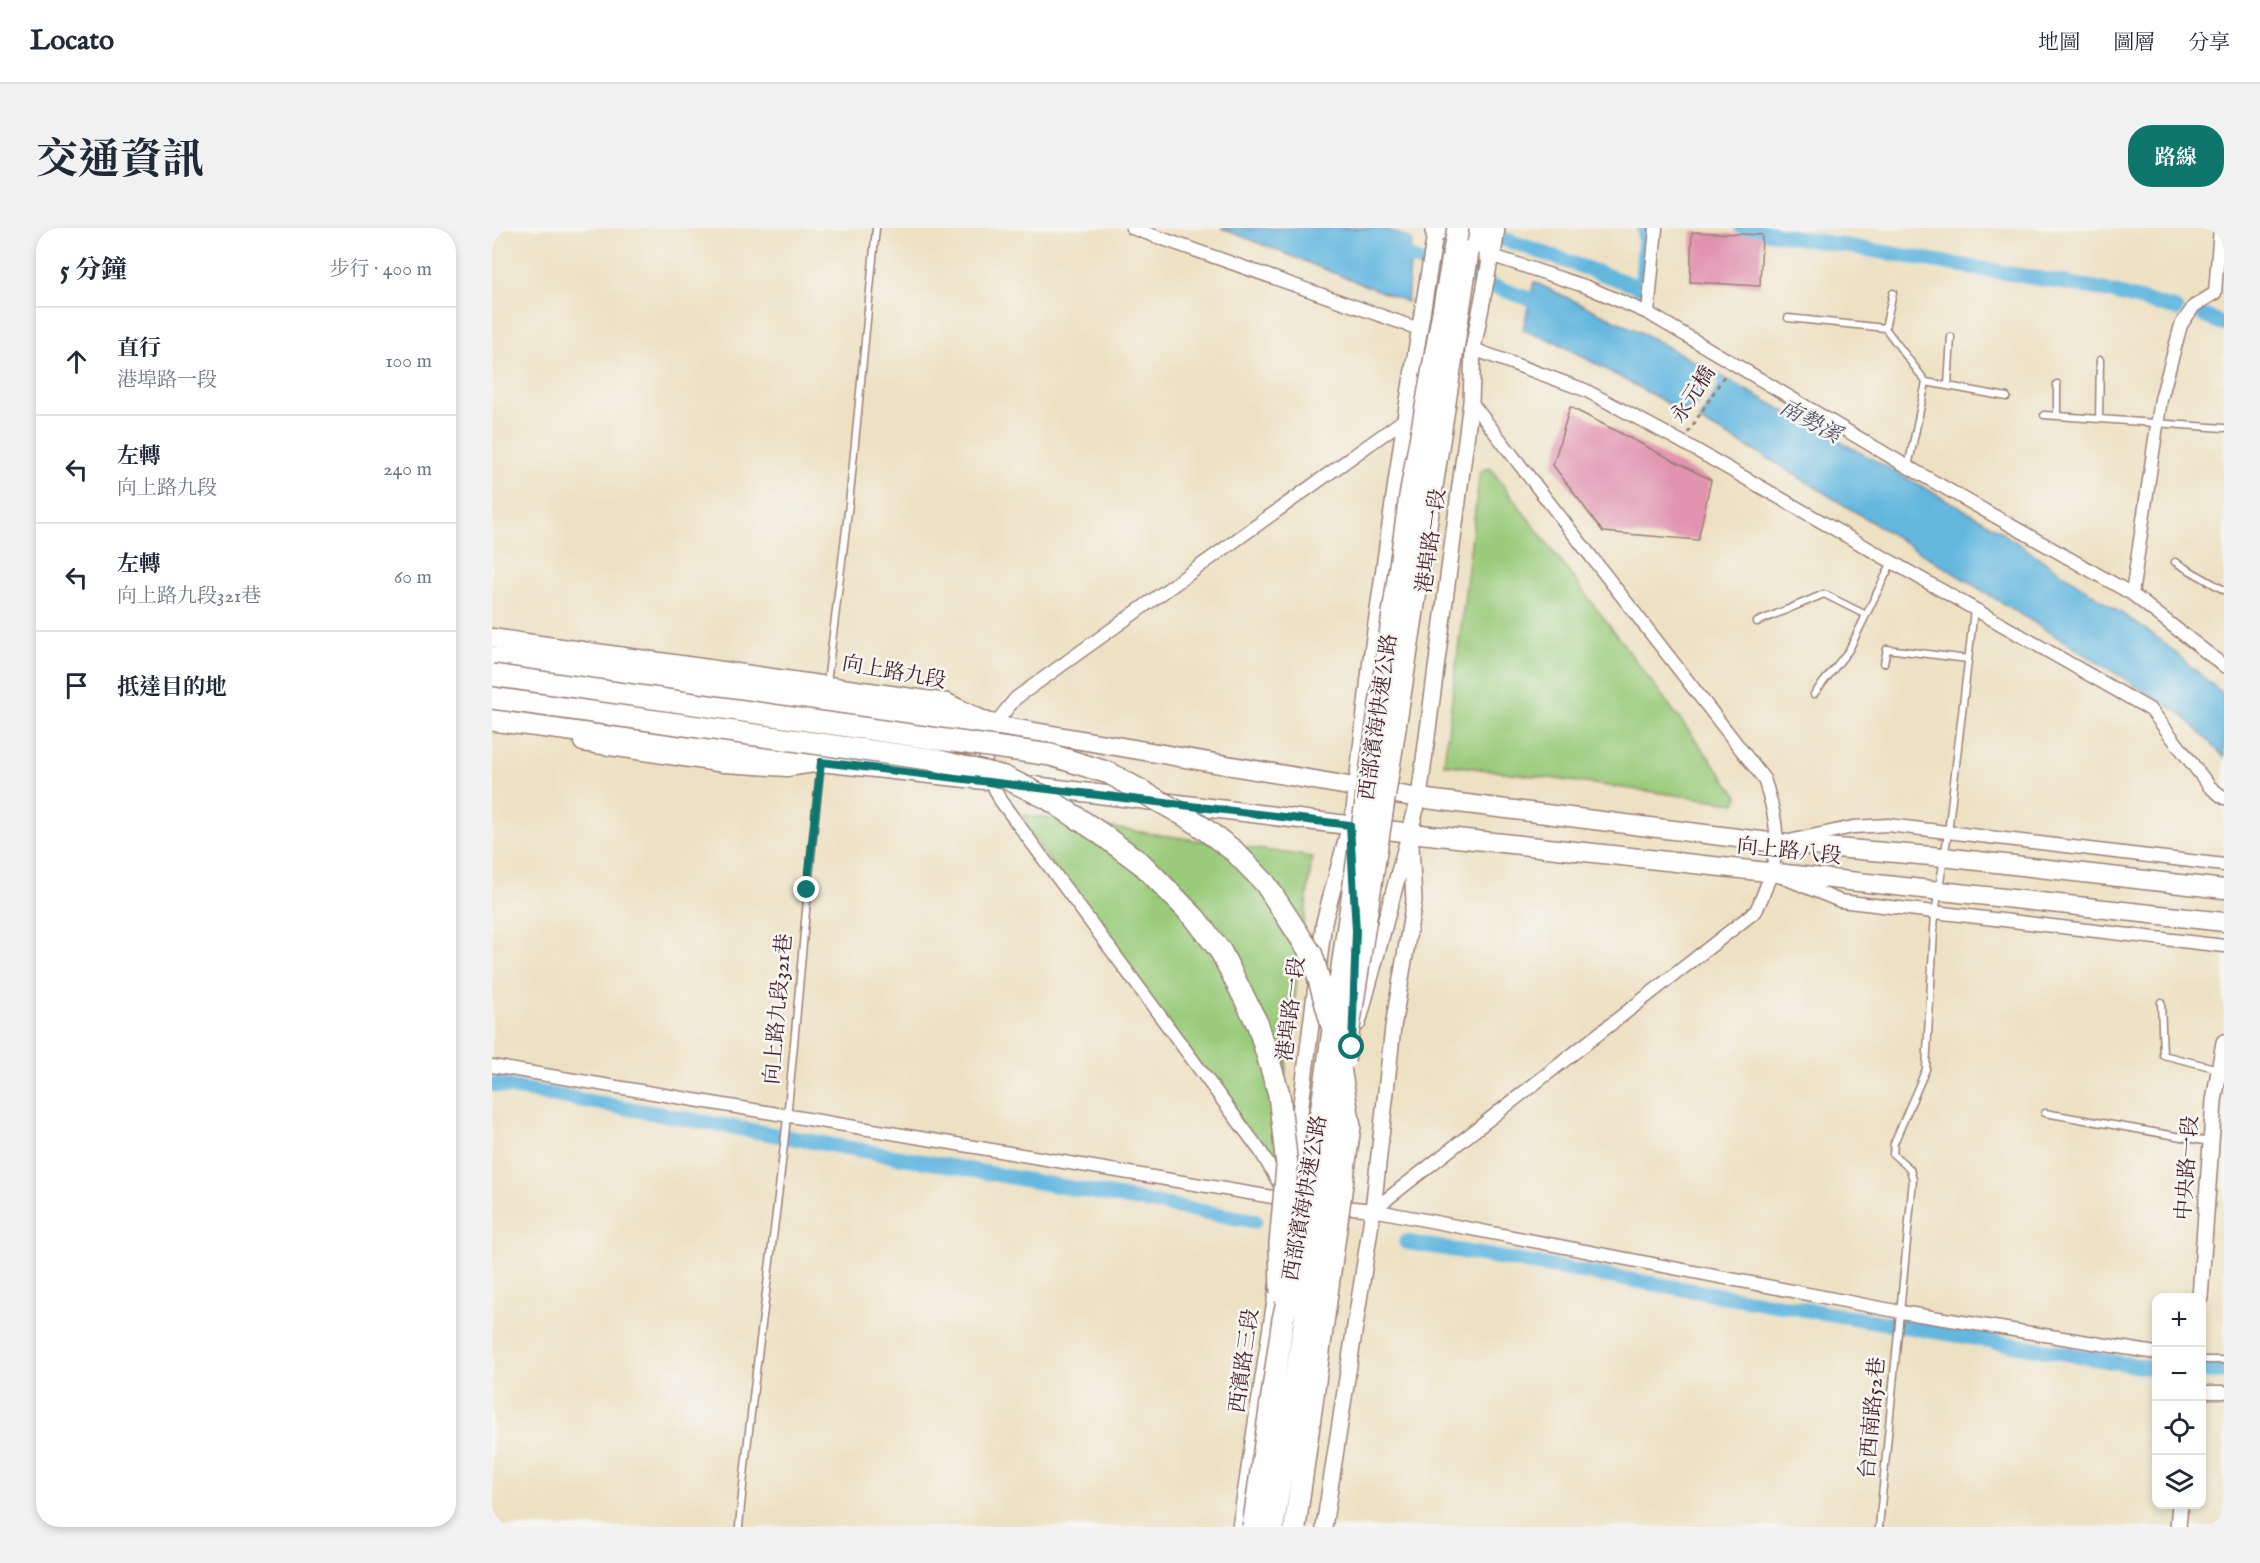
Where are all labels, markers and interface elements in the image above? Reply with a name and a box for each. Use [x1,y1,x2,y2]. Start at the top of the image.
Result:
text: Locato [30,24,114,59]
text: 地圖 [2038,30,2080,57]
text: 圖層 [2113,30,2155,57]
text: 分享 [2188,30,2230,57]
button: 路線 [2128,125,2224,187]
text: 交通資訊 [36,135,204,188]
text: 5 分鐘 [60,254,127,287]
text: 步行 · 400 m [330,257,432,282]
text: 直行 [117,335,161,363]
icon: ahead [60,345,93,378]
text: 100 m [385,349,432,374]
street label: 永元橋 [1666,361,1722,429]
text: 港埠路一段 [117,368,217,393]
water label: 南勢溪 [1774,394,1847,451]
text: 左轉 [117,443,161,471]
icon: left [60,453,93,486]
text: 240 m [383,457,432,482]
text: 向上路九段 [117,476,217,501]
street label: 港埠路一段 [1411,487,1453,595]
text: 左轉 [117,551,161,579]
icon: left [60,561,93,594]
text: 60 m [394,565,432,590]
text: 向上路九段321巷 [117,584,261,609]
street label: 西部濱海快速公路 [1354,632,1404,802]
street label: 向上路九段 [840,651,948,695]
icon: arrive [60,669,93,702]
text: 抵達目的地 [117,674,227,702]
street label: 向上路八段 [1735,833,1843,871]
route end [793,876,819,902]
street label: 向上路九段321巷 [759,932,799,1086]
street label: 港埠路一段 [1272,955,1312,1063]
route start [1338,1033,1364,1059]
street label: 西部濱海快速公路 [1278,1113,1334,1283]
street label: 中央路一段 [2171,1115,2205,1221]
map controls [2152,1293,2206,1509]
button: + [2152,1293,2206,1347]
street label: 西濱路三段 [1224,1307,1266,1415]
button: − [2152,1347,2206,1401]
street label: 台西南路52巷 [1854,1356,1892,1480]
button: locate [2152,1401,2206,1455]
button: layers [2152,1455,2206,1509]

